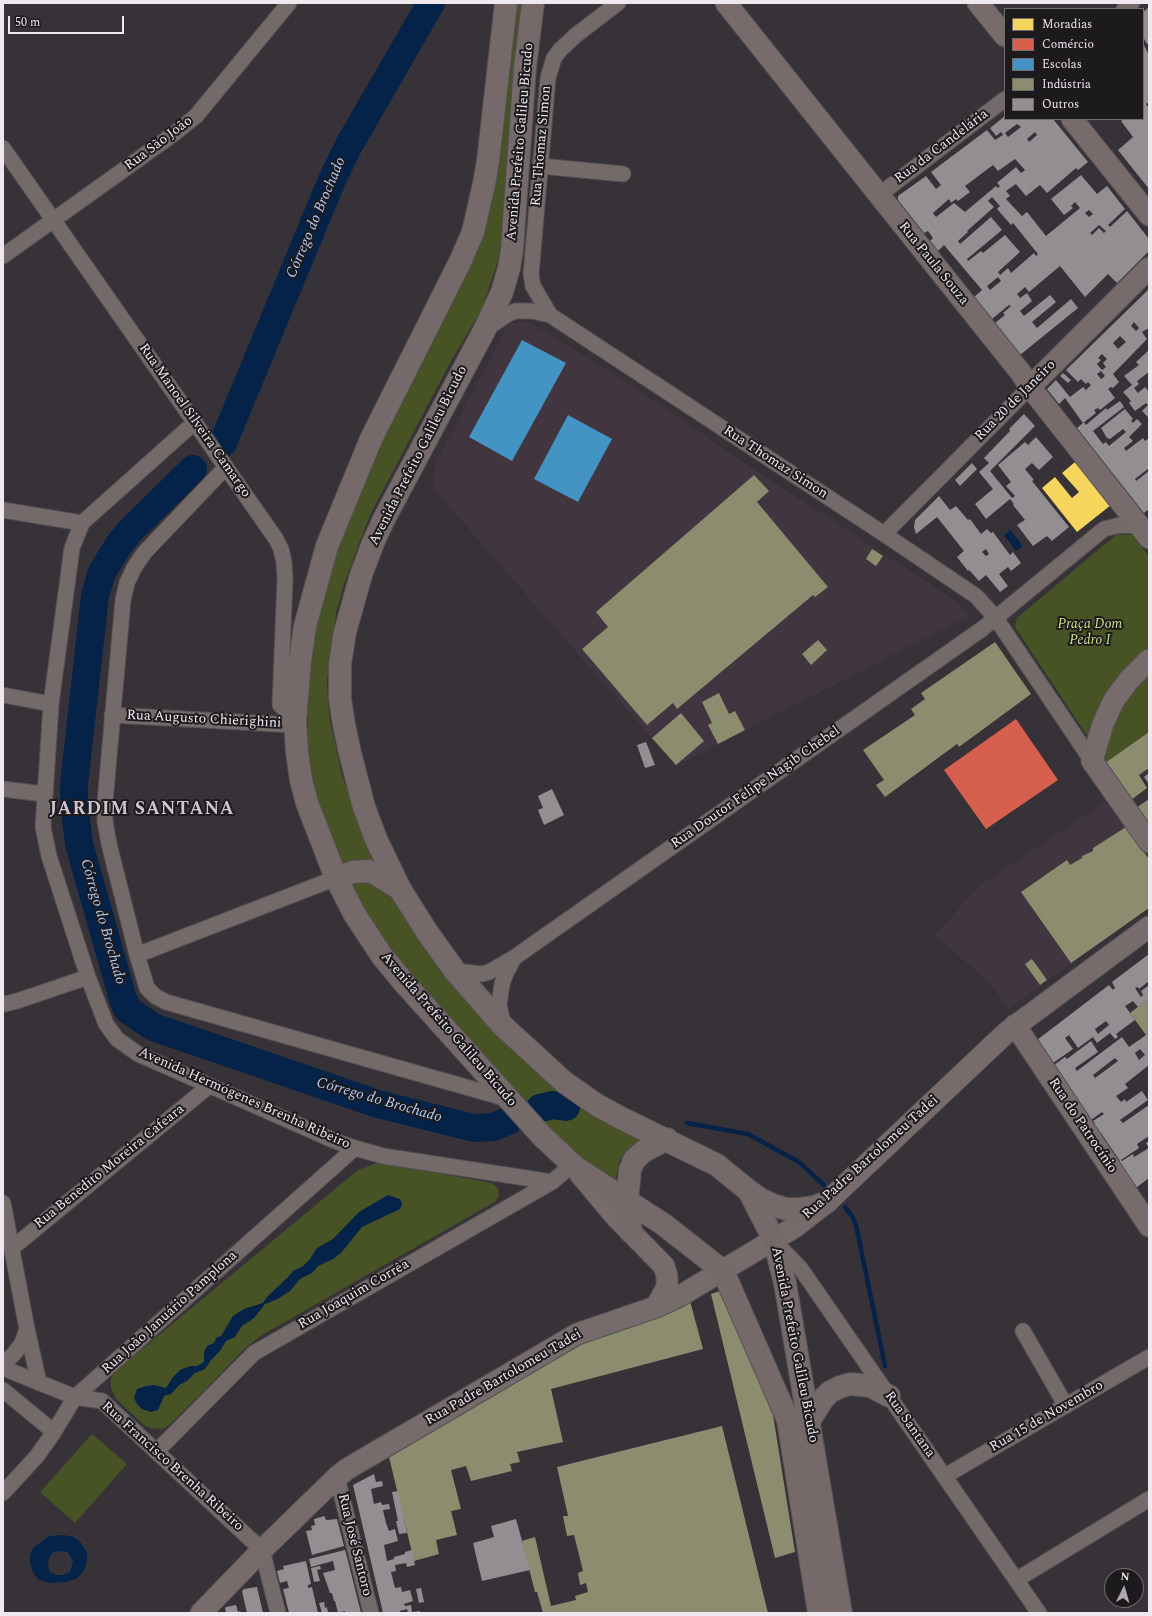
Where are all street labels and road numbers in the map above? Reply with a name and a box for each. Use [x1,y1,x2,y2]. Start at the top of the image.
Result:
street label: Avenida Prefeito Galileu Bicudo [504,42,538,242]
street label: Rua Thomaz Simon [528,85,556,207]
street label: Rua da Candelária [892,106,992,188]
street label: Rua São João [122,113,196,175]
street label: Rua Paula Souza [894,219,972,309]
street label: Rua Manoel Silveira Camargo [134,341,254,501]
street label: Rua 20 de Janeiro [972,357,1060,445]
street label: Avenida Prefeito Galileu Bicudo [366,364,472,548]
street label: Rua Thomaz Simon [720,423,830,503]
street label: Rua Augusto Chierighini [126,708,282,732]
street label: Rua Doutor Felipe Nagib Chebel [668,723,844,853]
street label: Avenida Prefeito Galileu Bicudo [376,949,520,1111]
street label: Avenida Hermógenes Brenha Ribeiro [136,1045,352,1153]
street label: Rua do Patrocínio [1044,1075,1120,1177]
street label: Rua Padre Bartolomeu Tadei [800,1092,942,1224]
street label: Rua Benedito Moreira Cafeara [32,1101,188,1233]
street label: Avenida Prefeito Galileu Bicudo [767,1246,821,1444]
street label: Rua João Januário Pamplona [99,1248,241,1378]
street label: Rua Joaquim Corrêa [296,1256,412,1334]
street label: Rua Padre Bartolomeu Tadei [423,1326,585,1430]
street label: Rua 15 de Novembro [987,1378,1107,1456]
street label: Rua Santana [880,1389,938,1461]
street label: Rua Francisco Brenha Ribeiro [98,1399,246,1535]
street label: Rua José Santoro [333,1492,375,1598]

